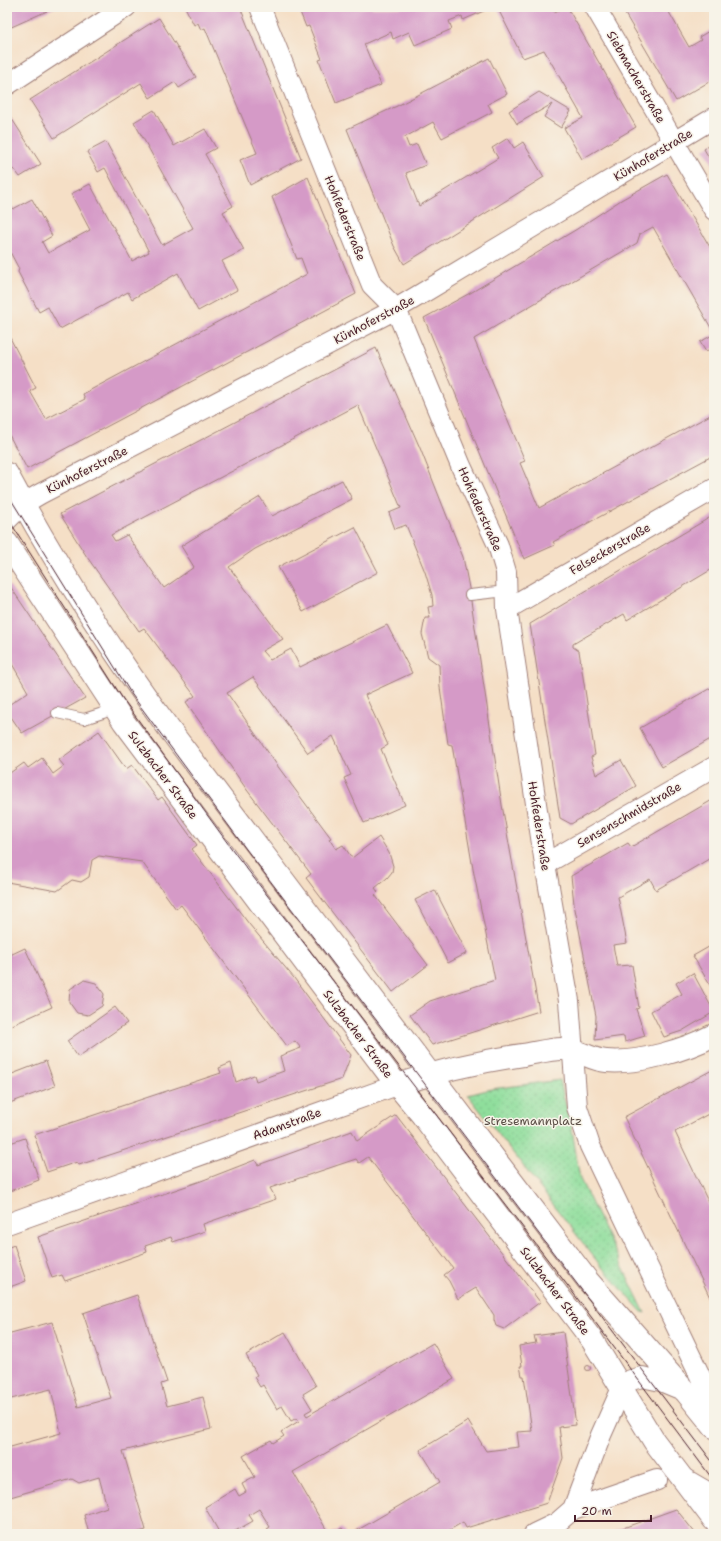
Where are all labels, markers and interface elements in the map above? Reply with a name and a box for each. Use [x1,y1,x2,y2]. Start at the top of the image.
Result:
street label: Siebmacherstraße [603,28,669,126]
street label: Künhoferstraße [611,125,696,185]
street label: Hohfederstraße [321,173,369,263]
street label: Künhoferstraße [331,292,417,348]
street label: Künhoferstraße [44,442,131,497]
street label: Hohfederstraße [454,464,506,554]
street label: Felseckerstraße [567,519,653,579]
street label: Sulzbacher Straße [125,728,202,823]
street label: Sensenschmidstraße [574,778,684,851]
street label: Hohfederstraße [524,780,554,872]
street label: Sulzbacher Straße [320,987,397,1082]
street label: Adamstraße [250,1104,324,1144]
park label: Stresemannplatz [484,1113,582,1129]
street label: Sulzbacher Straße [517,1244,594,1339]
scale bar [575,1497,651,1523]
text: 20 m [581,1503,612,1519]

